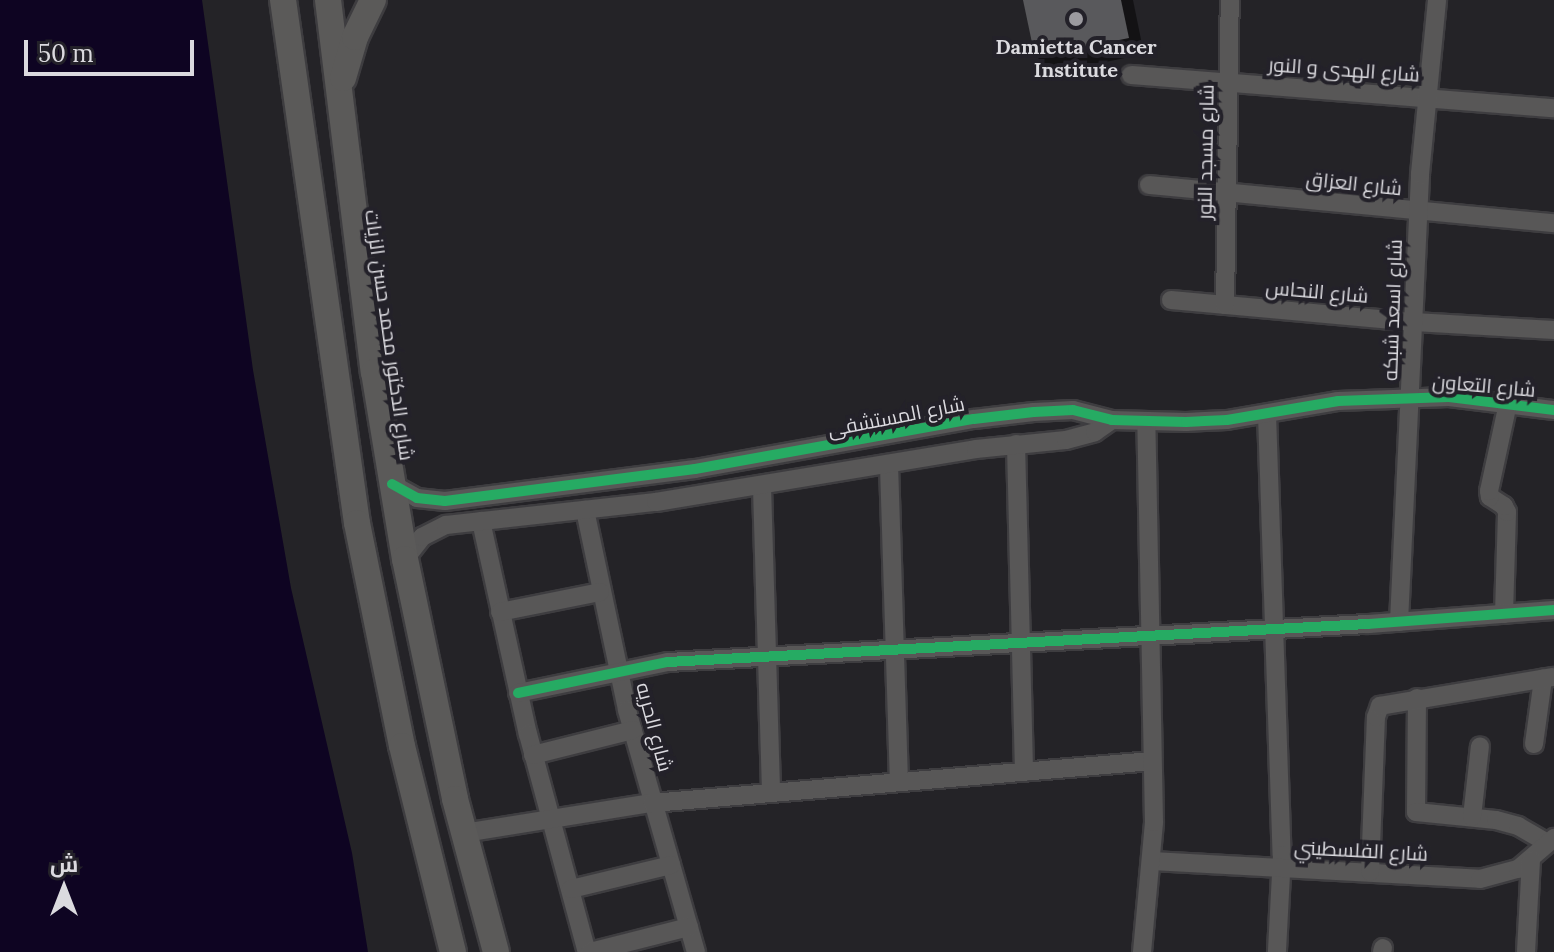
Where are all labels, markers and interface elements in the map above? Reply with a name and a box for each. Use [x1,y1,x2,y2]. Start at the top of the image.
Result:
marker: Damietta Cancer Institute [1065,8,1087,30]
scale bar [28,24,198,74]
place label: Damietta Cancer Institute [995,34,1157,81]
text: 50 m [38,38,94,69]
street label: شارع الهدى و النور [1267,52,1421,86]
street label: شارع مسجد النور [1192,84,1218,220]
street label: شارع العزاق [1305,166,1403,200]
street label: شارع الدكتور محمد حسن الزيات [361,208,419,462]
street label: شارع اسعد شبكه [1378,239,1406,381]
street label: شارع النحاس [1265,275,1369,307]
street label: شارع التعاون [1431,369,1537,401]
street label: شارع المستشفى [825,391,967,441]
street label: شارع الحريه [632,680,678,774]
street label: شارع الفلسطيني [1293,835,1429,865]
north arrow [24,848,104,928]
text: ش [50,850,78,878]

